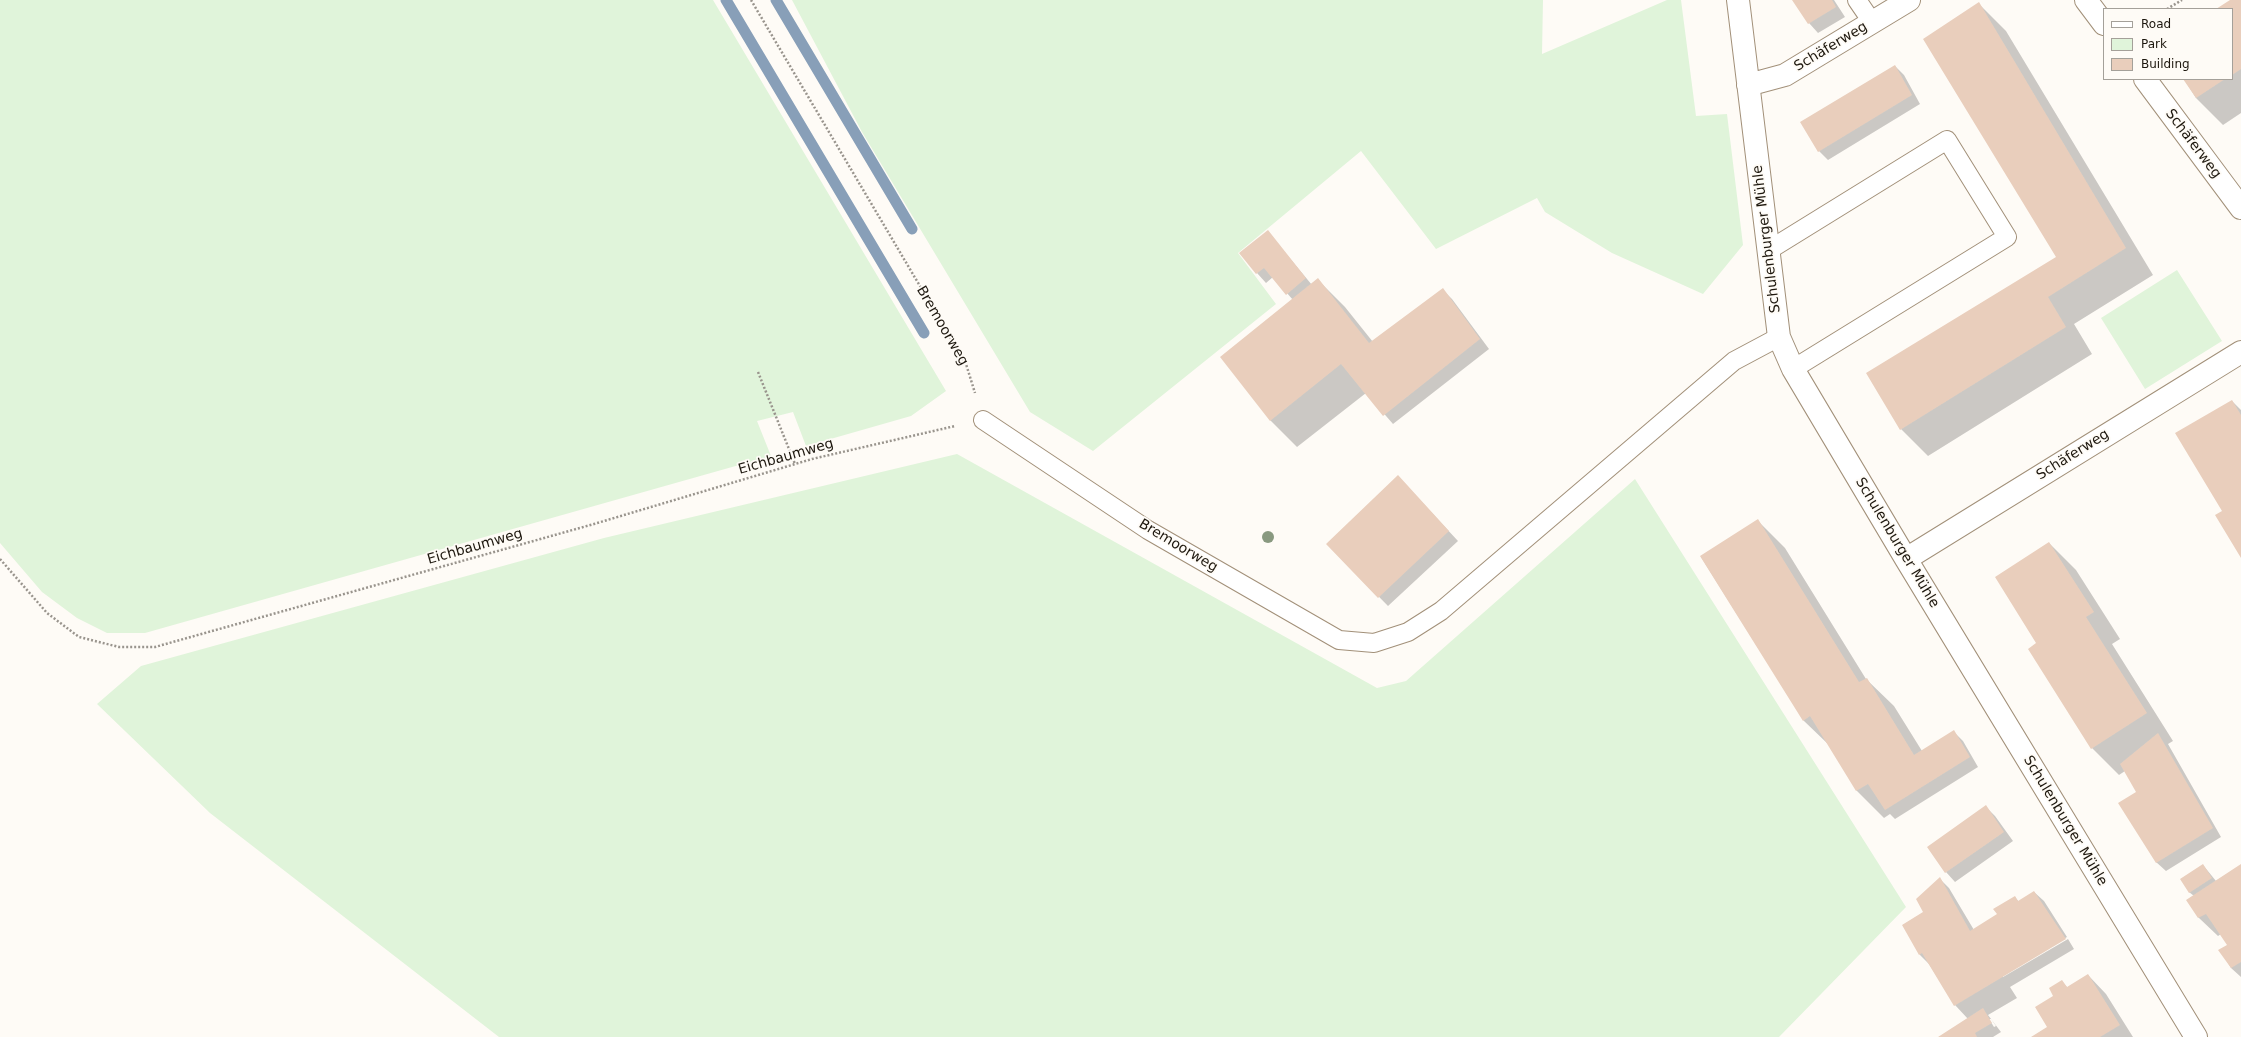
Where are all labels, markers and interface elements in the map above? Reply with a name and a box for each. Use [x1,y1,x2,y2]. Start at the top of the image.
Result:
legend [2103,8,2233,80]
text: Road [2141,17,2171,31]
street label: Schäferweg [1791,19,1871,75]
text: Park [2141,37,2167,51]
text: Building [2141,57,2190,71]
street label: Schäferweg [2162,106,2224,182]
street label: Schulenburger Mühle [1750,164,1784,314]
street label: Bremoorweg [912,283,972,369]
street label: Schäferweg [2034,426,2112,484]
street label: Eichbaumweg [736,435,836,479]
street label: Schulenburger Mühle [1851,475,1943,611]
street label: Bremoorweg [1135,516,1221,576]
street label: Eichbaumweg [425,525,525,569]
street label: Schulenburger Mühle [2019,753,2111,889]

